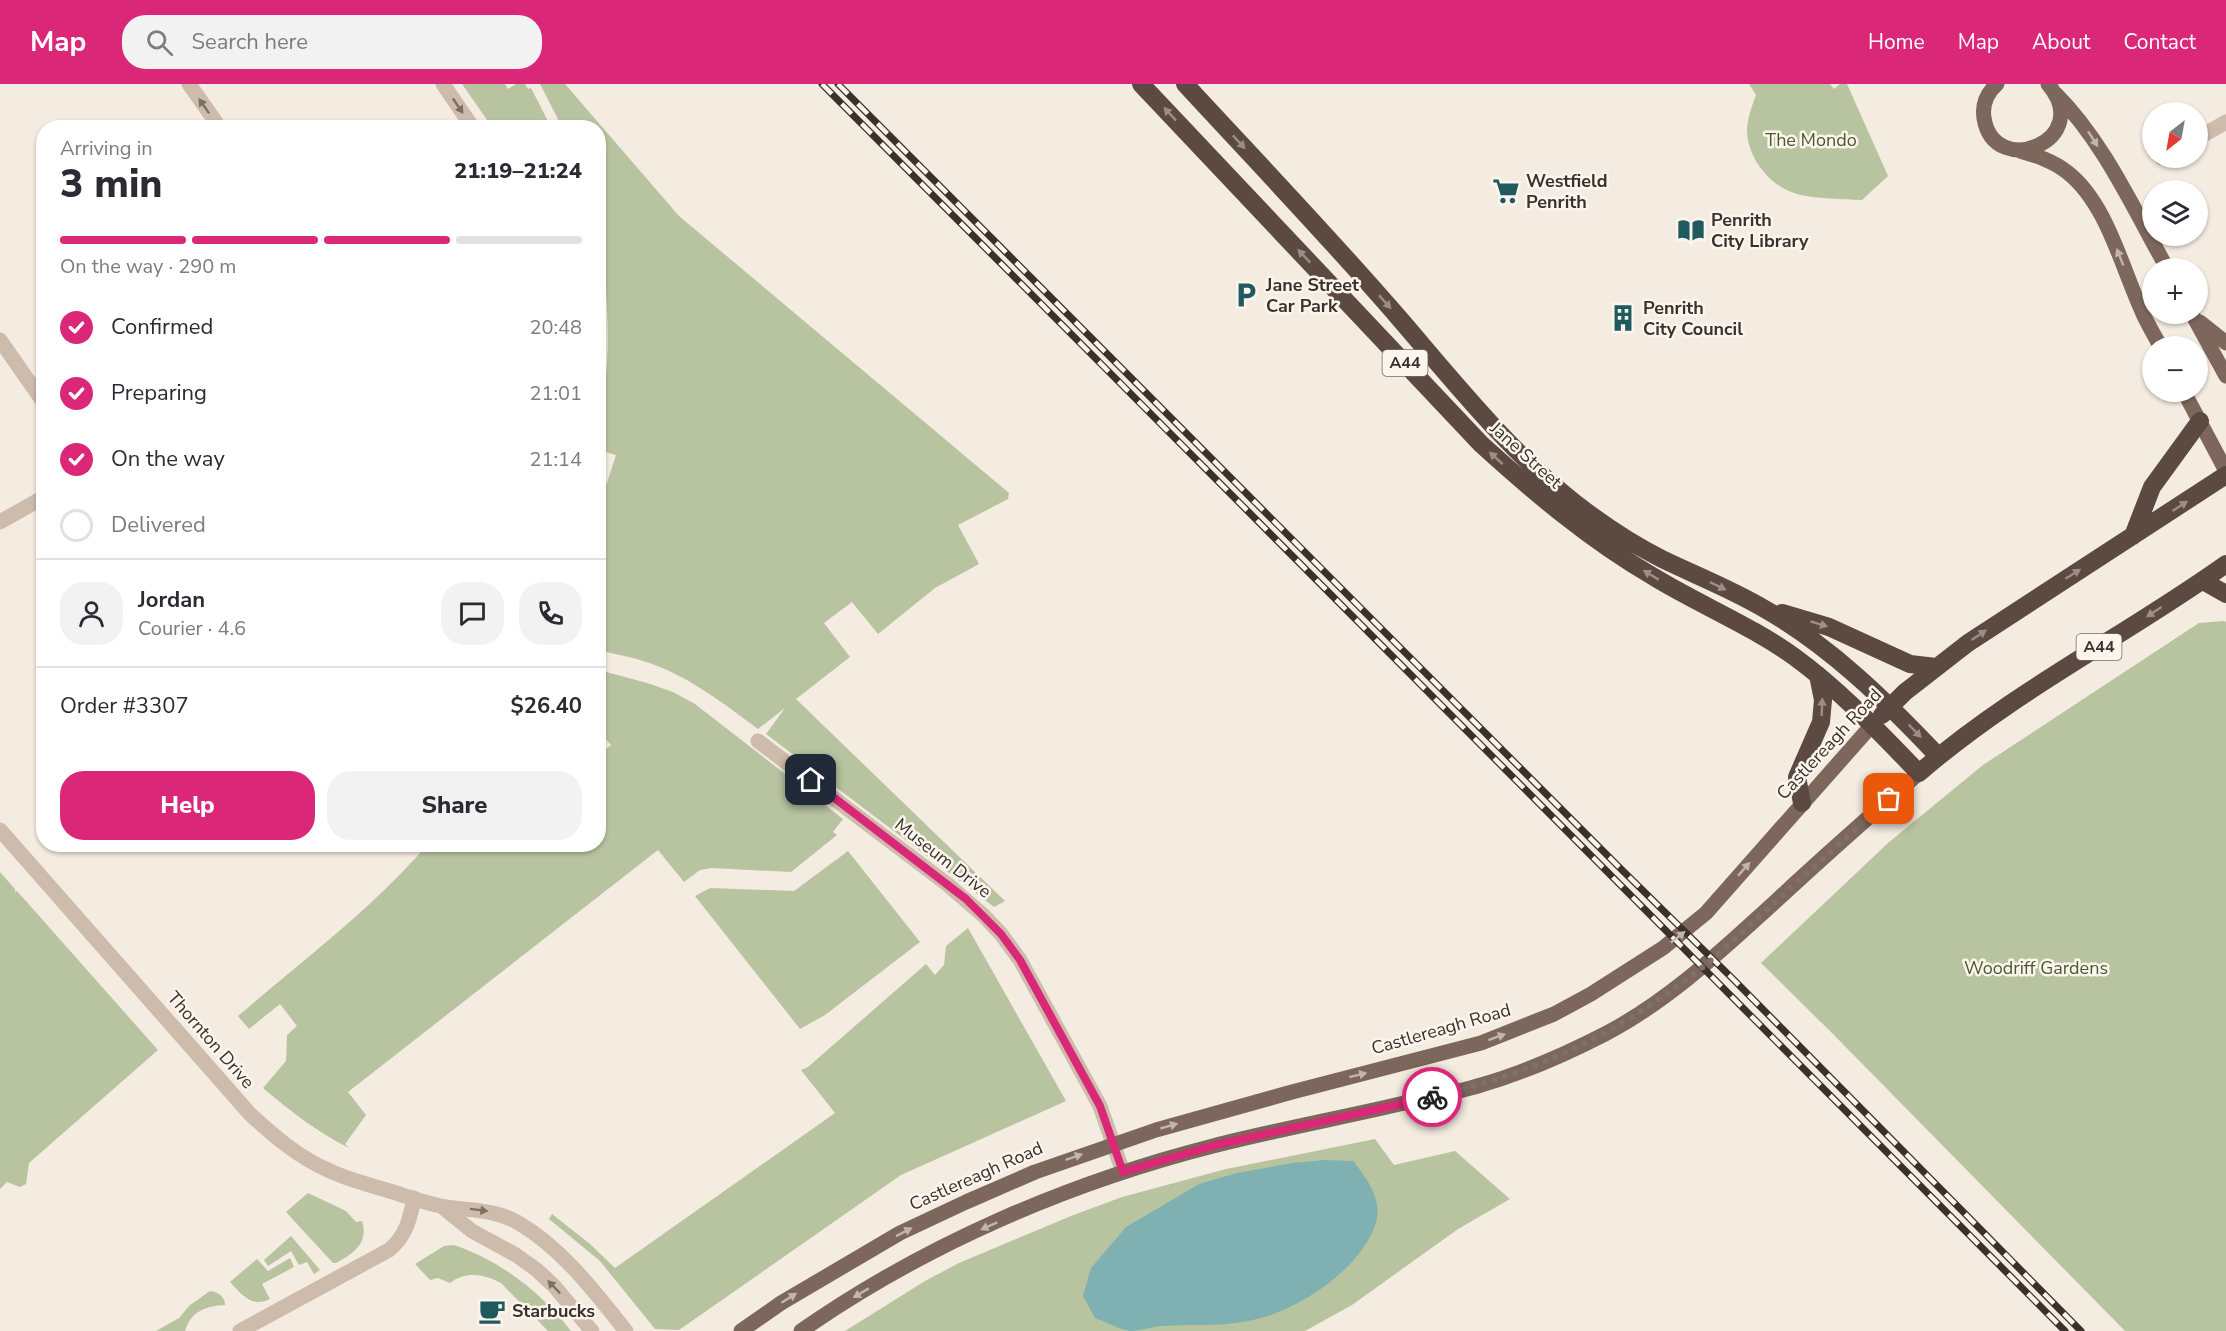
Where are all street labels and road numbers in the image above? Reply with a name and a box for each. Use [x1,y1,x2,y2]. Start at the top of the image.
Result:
road number: A44 [1382,350,1428,376]
street label: Jane Street [1484,416,1568,494]
road number: A44 [2076,634,2122,660]
street label: Castlereagh Road [1771,683,1887,805]
street label: Museum Drive [890,813,996,903]
street label: Thornton Drive [162,986,260,1094]
street label: Castlereagh Road [1369,998,1513,1060]
street label: Castlereagh Road [905,1136,1047,1216]

